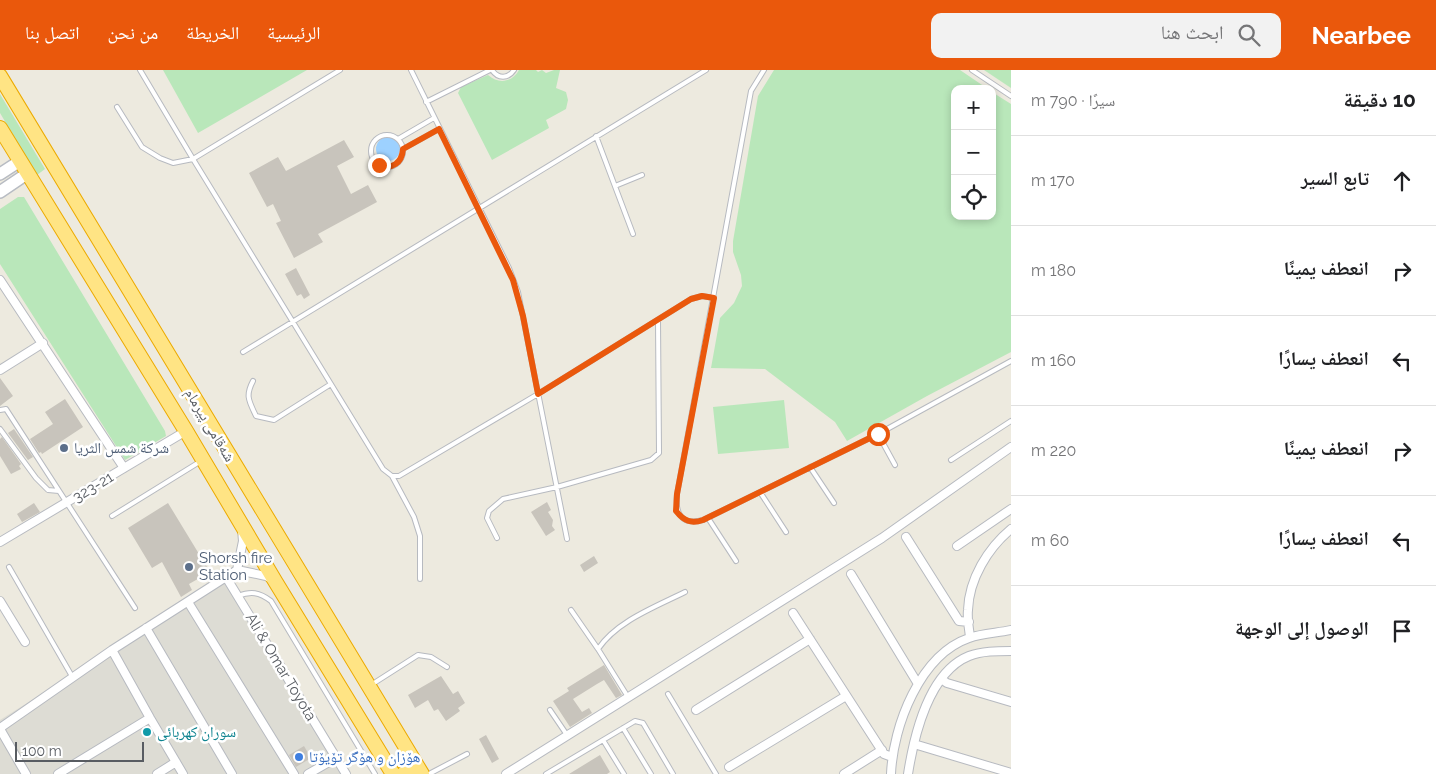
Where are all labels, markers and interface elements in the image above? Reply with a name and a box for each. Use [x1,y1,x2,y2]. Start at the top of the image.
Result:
search box [931,13,1281,58]
text: ابحث هنا [1161,21,1223,43]
icon: search [1235,21,1263,49]
text: Nearbee [1311,21,1411,50]
text: اتصل بنا [25,22,79,43]
text: من نحن [107,22,158,43]
text: الخريطة [186,22,239,43]
text: الرئيسية [267,22,321,43]
map controls [951,85,996,220]
button: + [951,85,996,130]
text: 10 دقيقة [1344,87,1416,112]
text: سيرًا · 790 m [1031,91,1115,110]
button: − [951,130,996,175]
route end [368,154,391,177]
text: تابع السير [1301,167,1369,189]
icon: ahead [1388,167,1416,195]
text: 170 m [1031,171,1075,190]
button: locate [951,175,996,220]
text: انعطف يمينًا [1284,257,1369,279]
icon: right [1388,257,1416,285]
text: 180 m [1031,261,1076,280]
text: انعطف يسارًا [1278,347,1369,369]
icon: left [1388,347,1416,375]
text: 160 m [1031,351,1076,370]
street label: شەقامی پیرمام [180,385,239,466]
route start [867,423,890,446]
text: انعطف يمينًا [1284,437,1369,459]
icon: right [1388,437,1416,465]
place label: شركة شمس الثريا [74,439,169,458]
text: 220 m [1031,441,1076,460]
marker: شركة شمس الثريا [58,442,70,454]
street label: 323-21 [69,468,117,506]
text: انعطف يسارًا [1278,527,1369,549]
icon: left [1388,527,1416,555]
text: 60 m [1031,531,1069,550]
place label: Shorsh fire Station [199,549,272,584]
marker: Shorsh fire Station [183,561,195,573]
street label: Ali & Omar Toyota [242,610,320,724]
text: الوصول إلى الوجهة [1235,617,1369,639]
icon: arrive [1388,617,1416,645]
place label: سوران کهربائی [157,723,236,742]
marker: سوران کهربائی [141,726,153,738]
scale bar [15,739,144,762]
text: 100 m [22,743,62,759]
place label: هۆزان و هۆگر تۆیۆتا [309,748,420,767]
marker: هۆزان و هۆگر تۆیۆتا [293,751,305,763]

